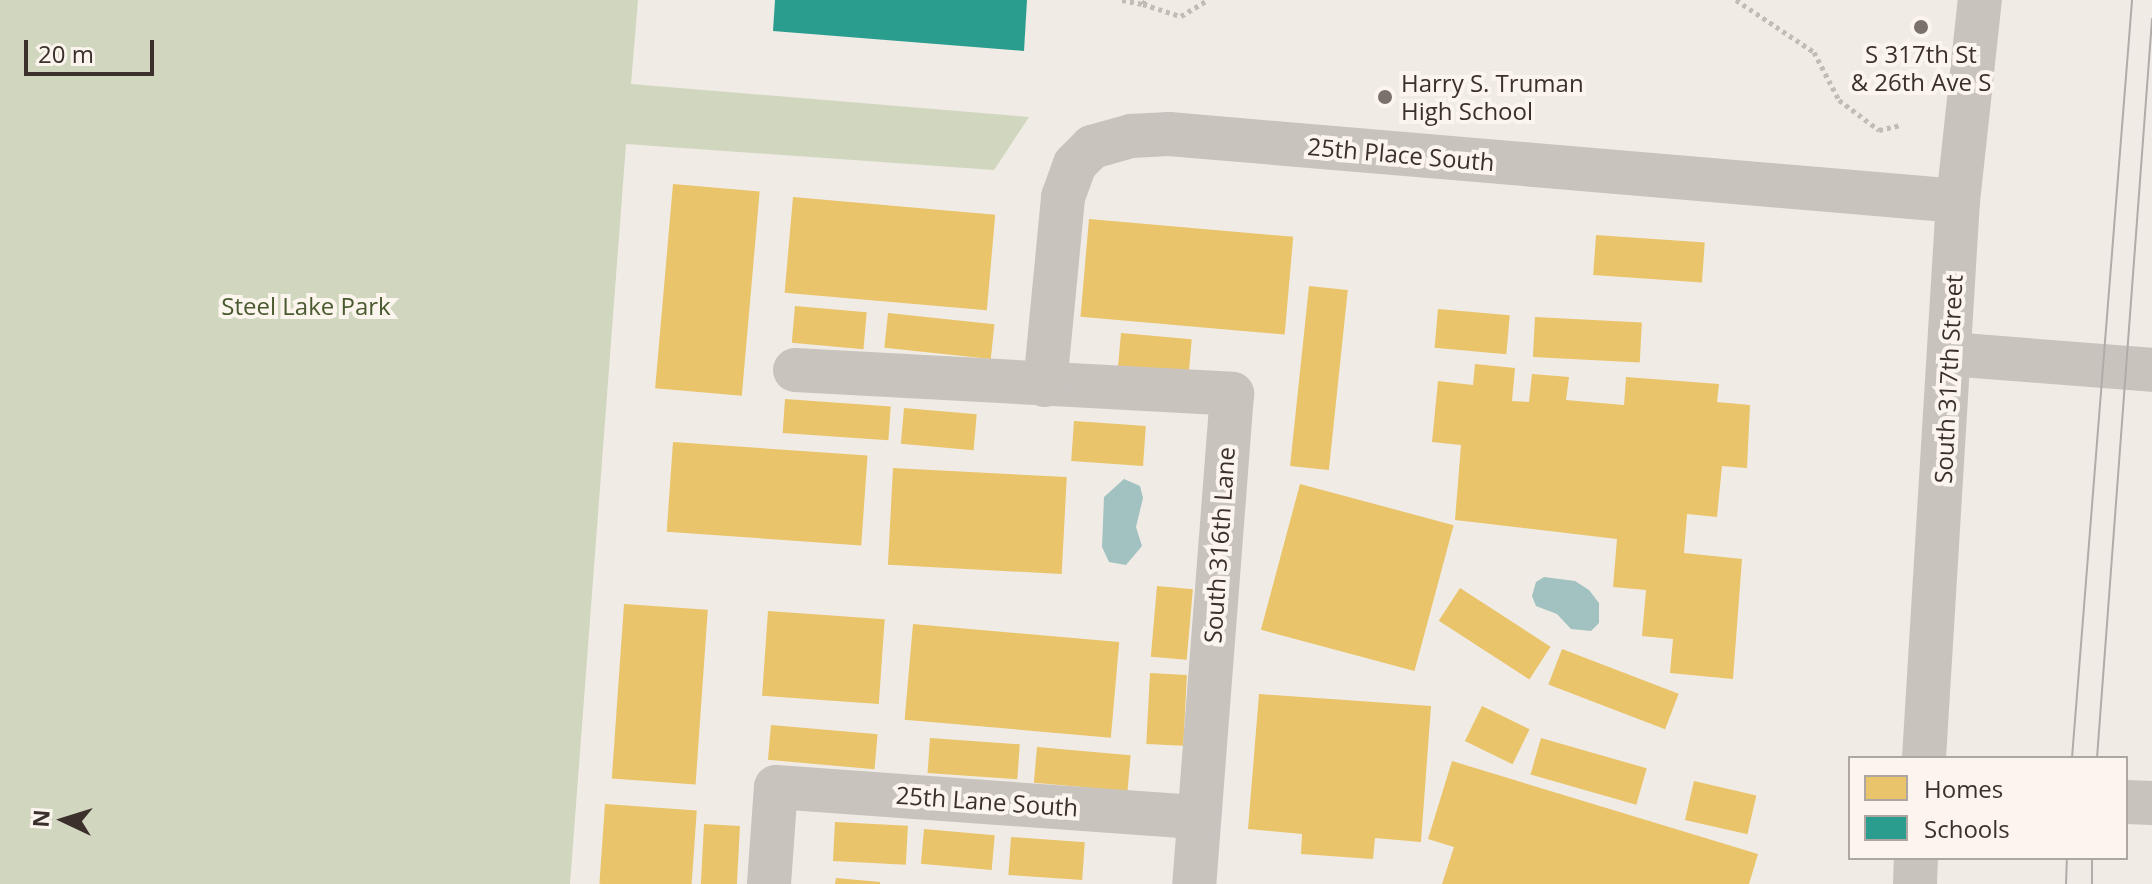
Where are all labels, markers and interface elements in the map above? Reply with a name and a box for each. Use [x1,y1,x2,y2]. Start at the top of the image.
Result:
marker: S 317th St & 26th Ave S [1912,18,1930,36]
scale bar [28,24,158,74]
text: 20 m [38,37,94,70]
place label: S 317th St & 26th Ave S [1851,40,1991,96]
place label: Harry S. Truman High School [1401,69,1584,125]
marker: Harry S. Truman High School [1376,88,1394,106]
street label: 25th Place South [1306,131,1496,177]
street label: South 317th Street [1928,274,1968,484]
park label: Steel Lake Park [221,292,391,320]
street label: South 316th Lane [1198,446,1240,644]
legend [1848,756,2128,860]
text: Homes [1924,772,2003,805]
north arrow [24,780,104,860]
street label: 25th Lane South [895,780,1079,822]
text: N [24,808,56,828]
text: Schools [1924,812,2010,845]

